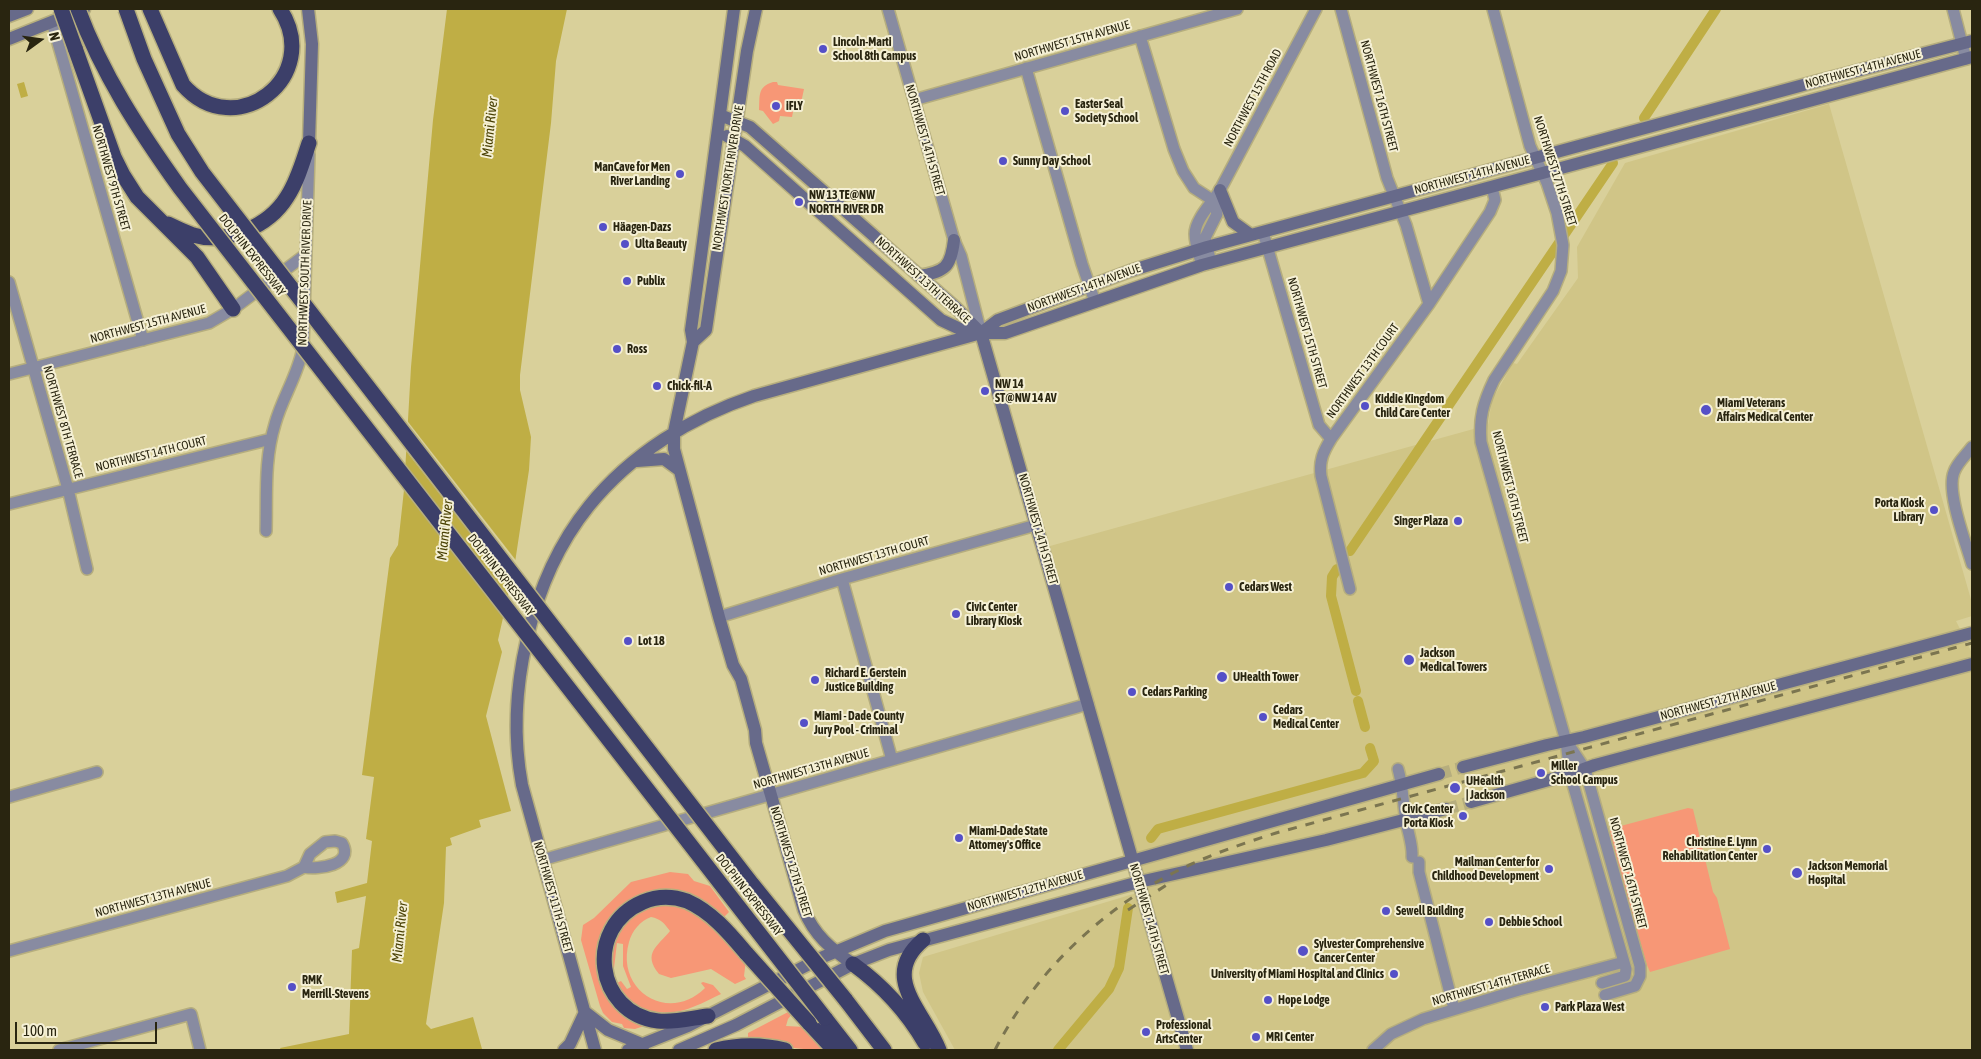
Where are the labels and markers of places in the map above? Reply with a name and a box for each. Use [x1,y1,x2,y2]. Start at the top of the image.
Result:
place label: Lincoln-Marti School 8th Campus [833,35,916,63]
marker: Lincoln-Marti School 8th Campus [817,43,829,55]
place label: Easter Seal Society School [1075,97,1138,125]
place label: iFLY [786,99,803,113]
marker: iFLY [770,100,782,112]
marker: Easter Seal Society School [1059,105,1071,117]
place label: Sunny Day School [1013,154,1091,168]
marker: Sunny Day School [997,155,1009,167]
place label: ManCave for Men River Landing [594,160,670,188]
marker: ManCave for Men River Landing [674,168,686,180]
place label: NW 13 TE@NW NORTH RIVER DR [809,188,883,216]
marker: NW 13 TE@NW NORTH RIVER DR [793,196,805,208]
place label: Häagen-Dazs [613,220,671,234]
marker: Häagen-Dazs [597,221,609,233]
place label: Ulta Beauty [635,237,687,251]
marker: Ulta Beauty [619,238,631,250]
place label: Publix [637,274,665,288]
marker: Publix [621,275,633,287]
place label: Ross [627,342,647,356]
marker: Ross [611,343,623,355]
place label: NW 14 ST@NW 14 AV [995,377,1057,405]
place label: Chick-fil-A [667,379,712,393]
marker: Chick-fil-A [651,380,663,392]
marker: NW 14 ST@NW 14 AV [979,385,991,397]
place label: Kiddie Kingdom Child Care Center [1375,392,1450,420]
place label: Miami Veterans Affairs Medical Center [1717,396,1813,424]
marker: Kiddie Kingdom Child Care Center [1359,400,1371,412]
marker: Miami Veterans Affairs Medical Center [1699,403,1713,417]
place label: Porta Kiosk Library [1875,496,1924,524]
marker: Porta Kiosk Library [1928,504,1940,516]
place label: Singer Plaza [1394,514,1448,528]
marker: Singer Plaza [1452,515,1464,527]
place label: Cedars West [1239,580,1292,594]
marker: Cedars West [1223,581,1235,593]
place label: Civic Center Library Kiosk [966,600,1022,628]
marker: Civic Center Library Kiosk [950,608,962,620]
place label: Lot 18 [638,634,665,648]
marker: Lot 18 [622,635,634,647]
place label: Jackson Medical Towers [1420,646,1487,674]
marker: Jackson Medical Towers [1402,653,1416,667]
place label: Richard E. Gerstein Justice Building [825,666,906,694]
marker: UHealth Tower [1215,670,1229,684]
place label: UHealth Tower [1233,670,1298,684]
marker: Richard E. Gerstein Justice Building [809,674,821,686]
place label: Cedars Parking [1142,685,1207,699]
marker: Cedars Parking [1126,686,1138,698]
place label: Cedars Medical Center [1273,703,1339,731]
place label: Miami - Dade County Jury Pool - Criminal [814,709,904,737]
marker: Cedars Medical Center [1257,711,1269,723]
marker: Miami - Dade County Jury Pool - Criminal [798,717,810,729]
place label: Miller School Campus [1551,759,1618,787]
marker: Miller School Campus [1535,767,1547,779]
place label: UHealth | Jackson [1466,774,1505,802]
marker: UHealth | Jackson [1448,781,1462,795]
place label: Civic Center Porta Kiosk [1402,802,1453,830]
marker: Civic Center Porta Kiosk [1457,810,1469,822]
place label: Miami-Dade State Attorney's Office [969,824,1048,852]
marker: Miami-Dade State Attorney's Office [953,832,965,844]
place label: Christine E. Lynn Rehabilitation Center [1662,835,1757,863]
marker: Christine E. Lynn Rehabilitation Center [1761,843,1773,855]
place label: Mailman Center for Childhood Development [1432,855,1539,883]
place label: Jackson Memorial Hospital [1808,859,1887,887]
marker: Mailman Center for Childhood Development [1543,863,1555,875]
marker: Jackson Memorial Hospital [1790,866,1804,880]
place label: Sewell Building [1396,904,1464,918]
marker: Sewell Building [1380,905,1392,917]
place label: Debbie School [1499,915,1562,929]
marker: Debbie School [1483,916,1495,928]
place label: Sylvester Comprehensive Cancer Center [1314,937,1424,965]
marker: Sylvester Comprehensive Cancer Center [1296,944,1310,958]
place label: University of Miami Hospital and Clinics [1211,967,1384,981]
marker: University of Miami Hospital and Clinics [1388,968,1400,980]
place label: RMK Merrill-Stevens [302,973,369,1001]
marker: RMK Merrill-Stevens [286,981,298,993]
place label: Hope Lodge [1278,993,1330,1007]
marker: Hope Lodge [1262,994,1274,1006]
place label: Park Plaza West [1555,1000,1624,1014]
marker: Park Plaza West [1539,1001,1551,1013]
place label: Professional ArtsCenter [1156,1018,1211,1046]
marker: Professional ArtsCenter [1140,1026,1152,1038]
place label: MRI Center [1266,1030,1314,1044]
marker: MRI Center [1250,1031,1262,1043]

